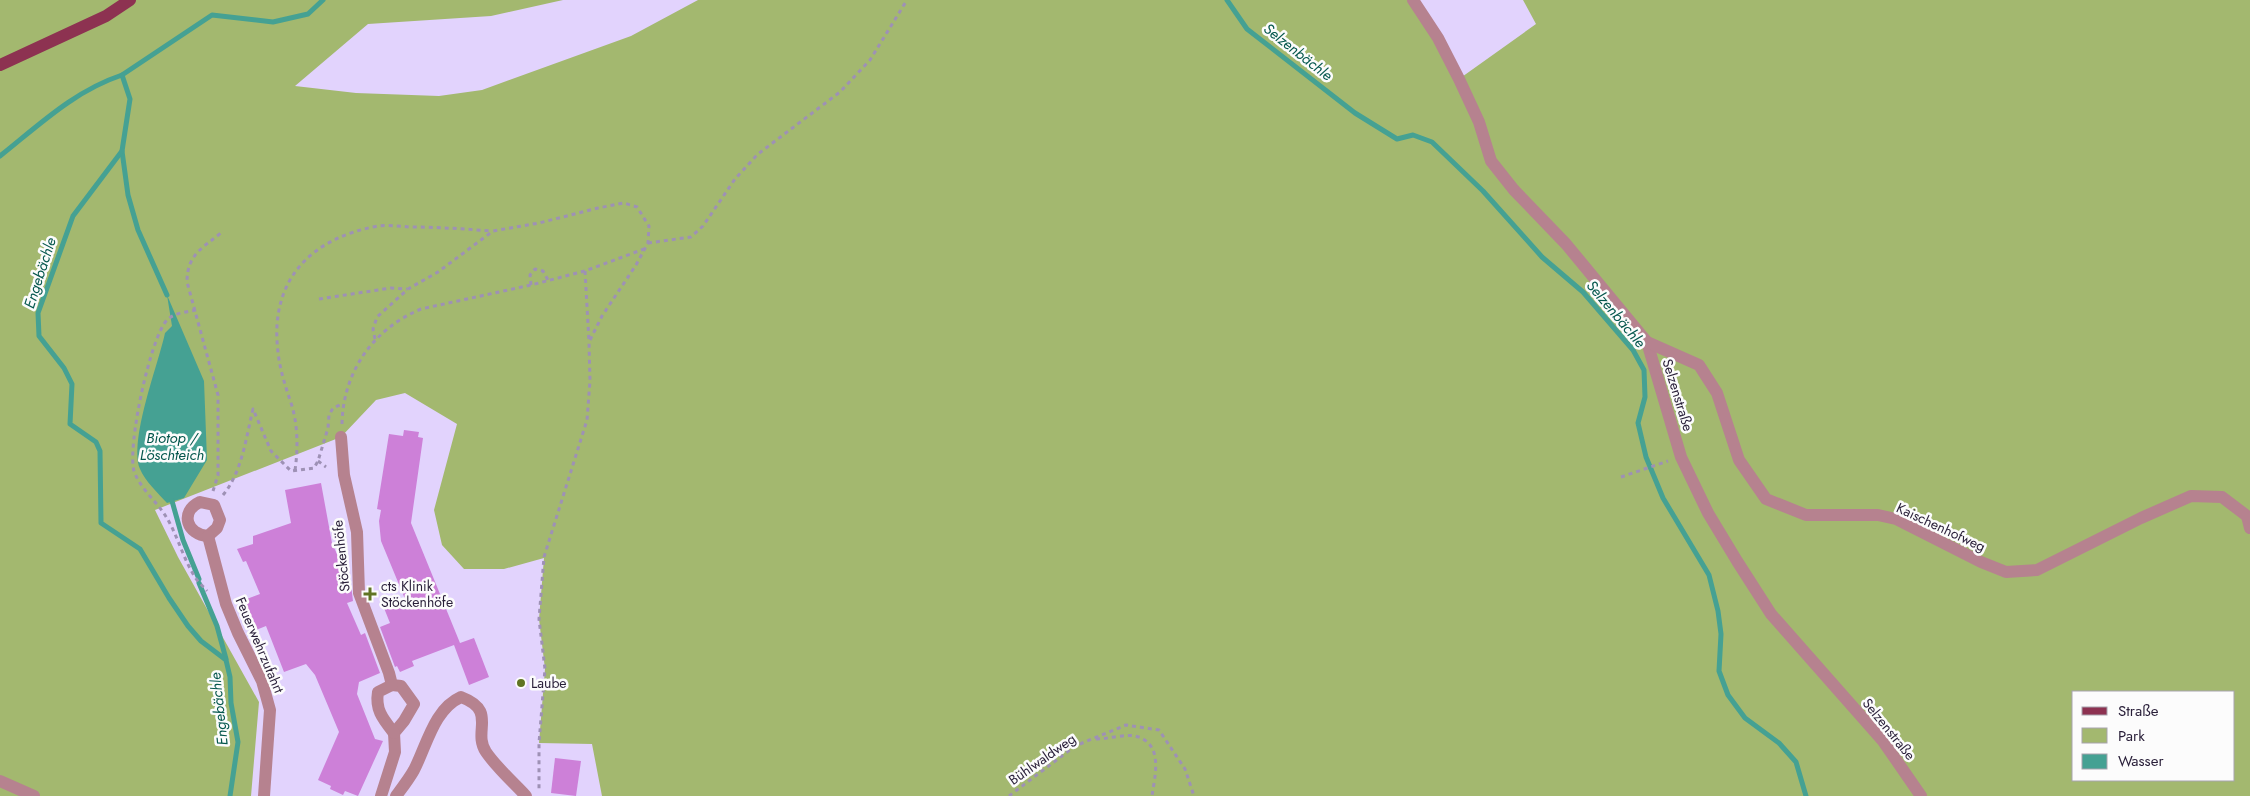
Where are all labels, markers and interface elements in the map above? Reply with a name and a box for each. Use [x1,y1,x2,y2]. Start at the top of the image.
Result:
water label: Selzenbächle [1259,18,1338,86]
water label: Engebächle [18,234,62,311]
water label: Selzenbächle [1581,275,1651,353]
street label: Selzenstraße [1658,356,1698,434]
water label: Biotop / Löschteich [140,427,204,466]
street label: Kaischenhofweg [1893,498,1989,556]
street label: Stöckenhöfe [327,519,355,593]
place label: cts Klinik Stöckenhöfe [381,576,453,612]
marker: cts Klinik Stöckenhöfe [363,587,377,601]
street label: Feuerwehrzufahrt [231,594,289,697]
water label: Engebächle [204,671,234,747]
place label: Laube [531,673,567,693]
marker: Laube [515,677,527,689]
legend [2072,691,2235,781]
street label: Selzenstraße [1858,694,1920,764]
text: Straße [2118,700,2159,722]
text: Park [2118,725,2145,747]
street label: Bühlwaldweg [1004,729,1080,789]
text: Wasser [2118,750,2164,772]

